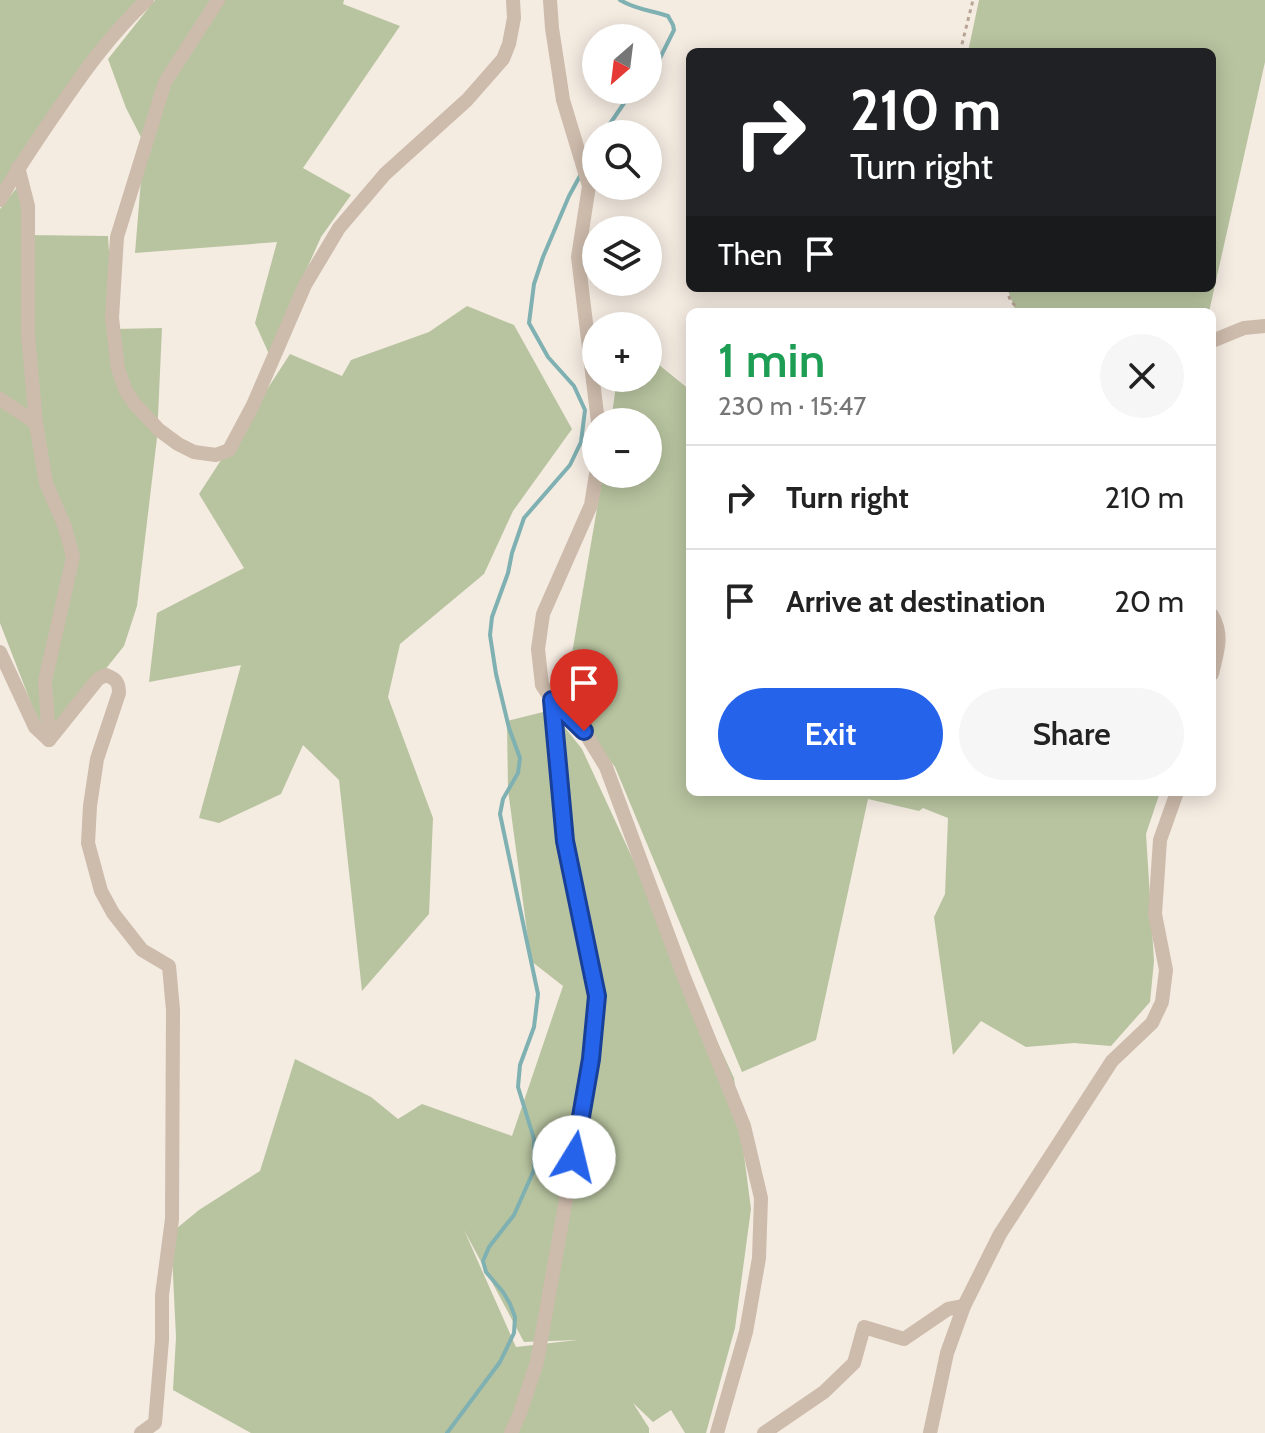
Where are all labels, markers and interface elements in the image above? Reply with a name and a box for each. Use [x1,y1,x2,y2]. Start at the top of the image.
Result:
north arrow [582,24,662,104]
map controls [582,24,662,488]
text: 210 m [850,76,1001,144]
icon: right [718,80,822,184]
button: search [582,120,662,200]
text: Turn right [850,144,993,188]
button: layers [582,216,662,296]
icon: arrive [798,232,842,276]
text: Then [718,236,782,273]
button: + [582,312,662,392]
text: 1 min [718,331,825,389]
button: close [1100,334,1184,418]
text: 230 m · 15:47 [718,390,866,422]
button: − [582,408,662,488]
icon: right [718,475,762,519]
text: Turn right [786,479,909,516]
text: 210 m [1104,479,1184,516]
icon: arrive [718,579,762,623]
text: Arrive at destination [786,583,1046,620]
text: 20 m [1114,583,1184,620]
pin [550,649,618,731]
icon: arrive [562,661,606,705]
button: Exit [718,688,943,780]
button: Share [959,688,1184,780]
position arrow [532,1115,616,1199]

